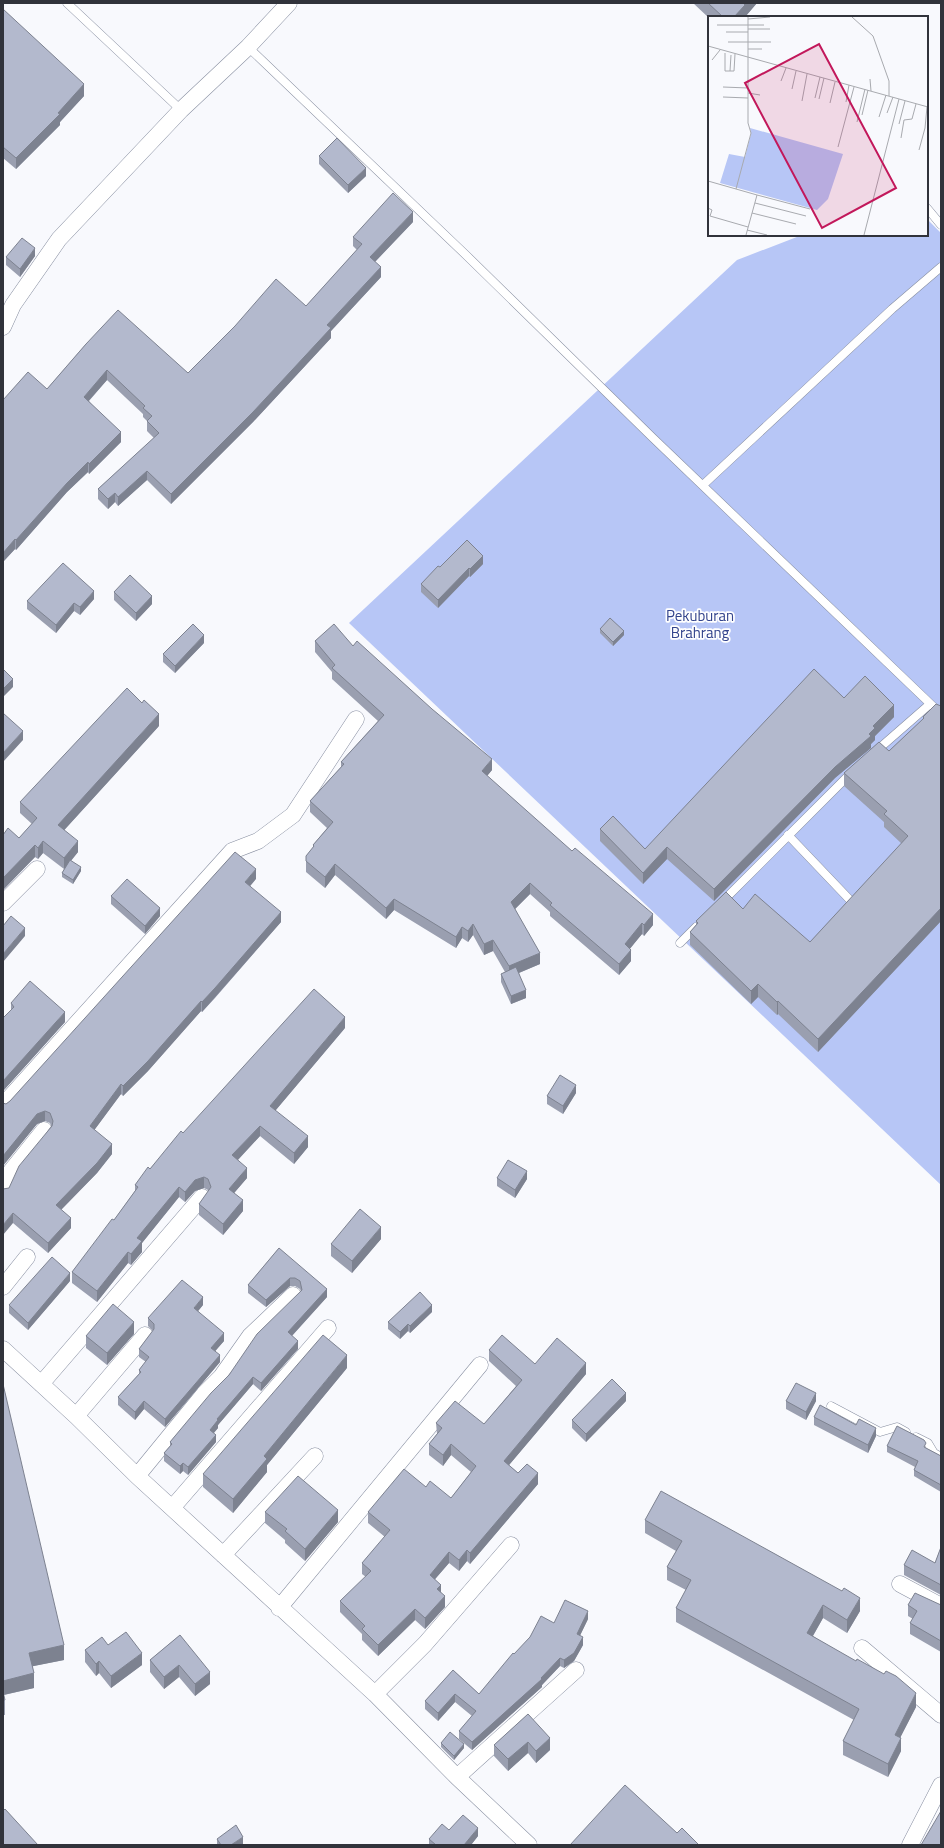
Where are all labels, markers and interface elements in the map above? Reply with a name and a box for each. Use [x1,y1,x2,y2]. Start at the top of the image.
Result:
inset map [708,16,928,236]
park label: Pekuburan Brahrang [666,604,734,644]

